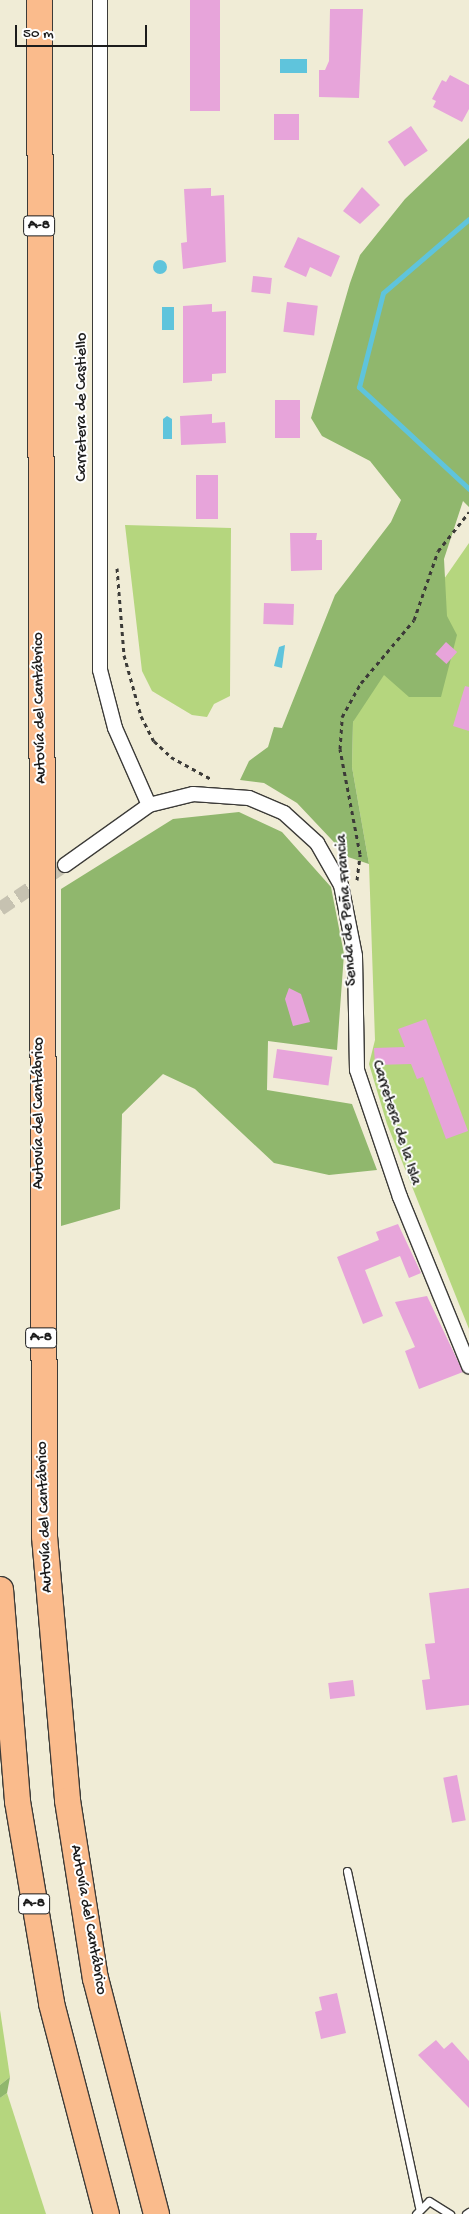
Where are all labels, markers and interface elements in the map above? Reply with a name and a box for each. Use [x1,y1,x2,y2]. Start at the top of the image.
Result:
scale bar [18,15,150,47]
text: 50 m [23,25,54,43]
road number: A-8 [23,214,55,238]
street label: Carretera de Castiello [73,333,93,481]
street label: Autovía del Cantábrico [30,632,52,784]
street label: Senda de Peña Francia [333,833,363,987]
street label: Autovía del Cantábrico [30,1037,50,1189]
street label: Carretera de la Isla [366,1058,424,1188]
road number: A-8 [25,1326,57,1350]
street label: Autovía del Cantábrico [34,1441,58,1593]
street label: Autovía del Cantábrico [64,1844,110,1996]
road number: A-8 [18,1892,50,1916]

